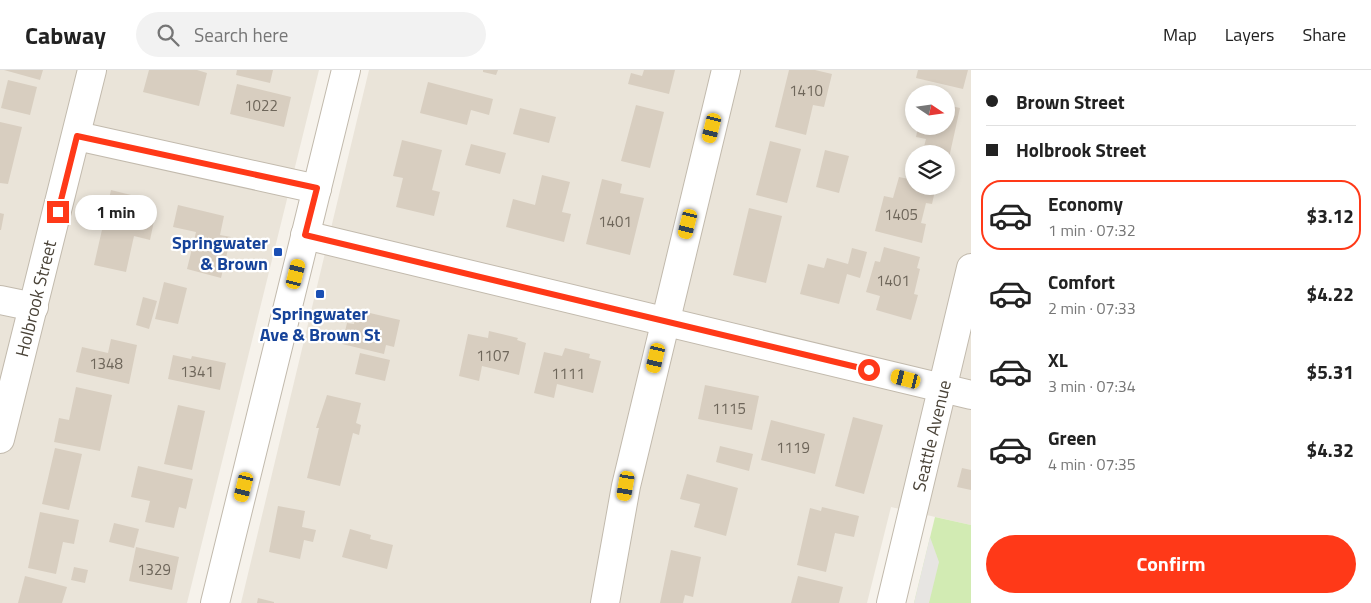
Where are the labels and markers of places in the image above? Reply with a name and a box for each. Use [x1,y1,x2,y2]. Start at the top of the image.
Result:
place label: Springwater & Brown [172,229,268,277]
marker: Springwater & Brown [272,246,284,258]
marker: Springwater Ave & Brown St [314,288,326,300]
place label: Springwater Ave & Brown St [260,300,381,348]

